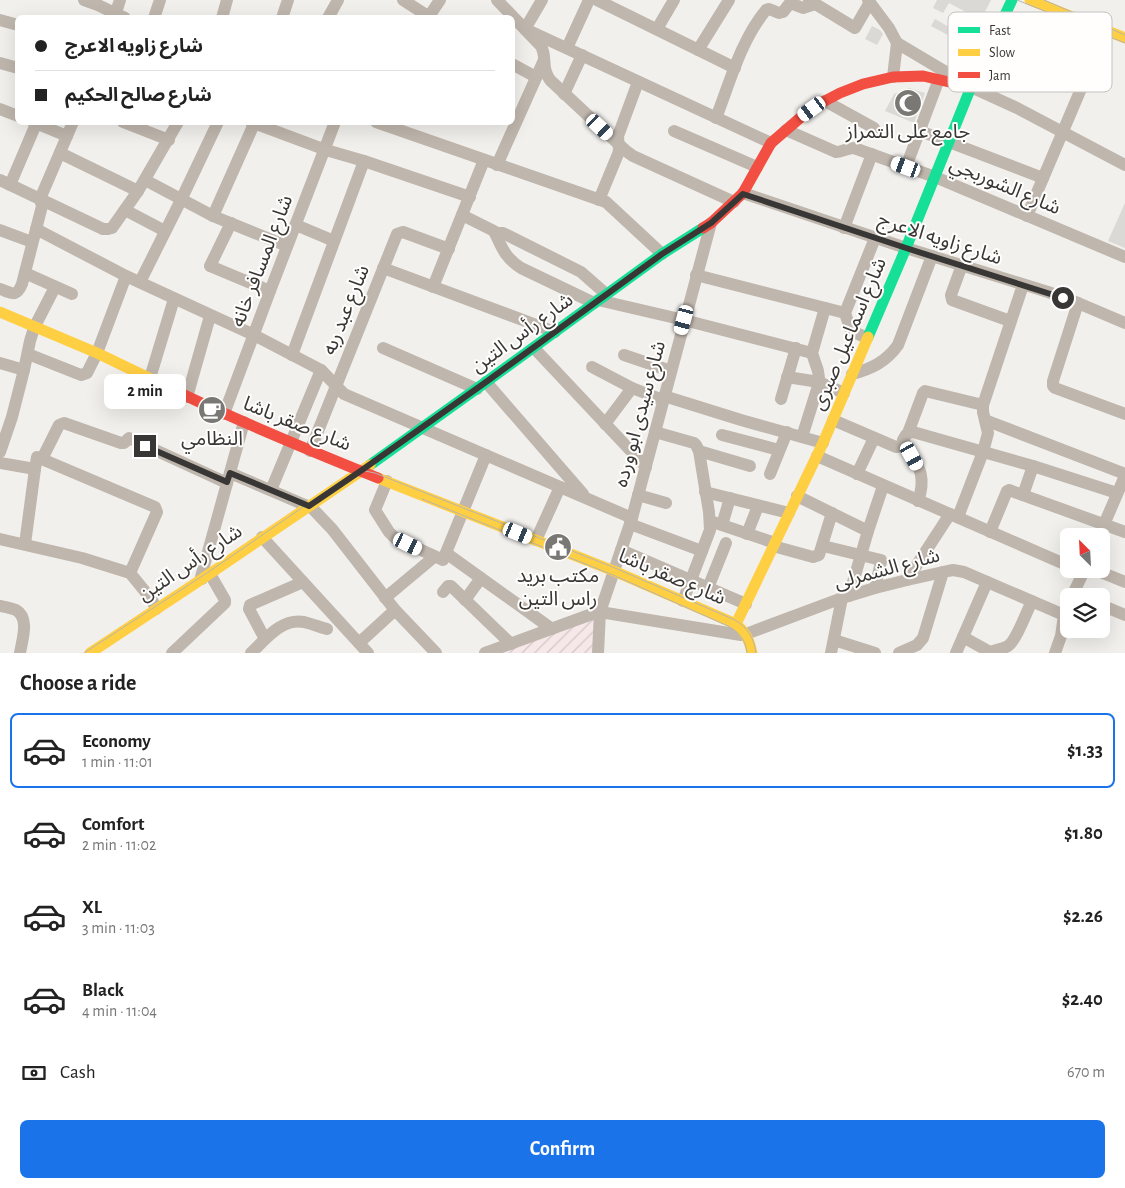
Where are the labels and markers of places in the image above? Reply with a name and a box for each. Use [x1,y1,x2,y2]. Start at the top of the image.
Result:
mosque icon: جامع على التمراز [893,88,923,118]
place label: جامع على التمراز [845,122,970,146]
cafe icon: النظامي [197,395,227,425]
place label: النظامي [181,429,243,454]
public building icon: مكتب بريد راس التين [543,532,573,562]
place label: مكتب بريد راس التين [517,566,599,610]

